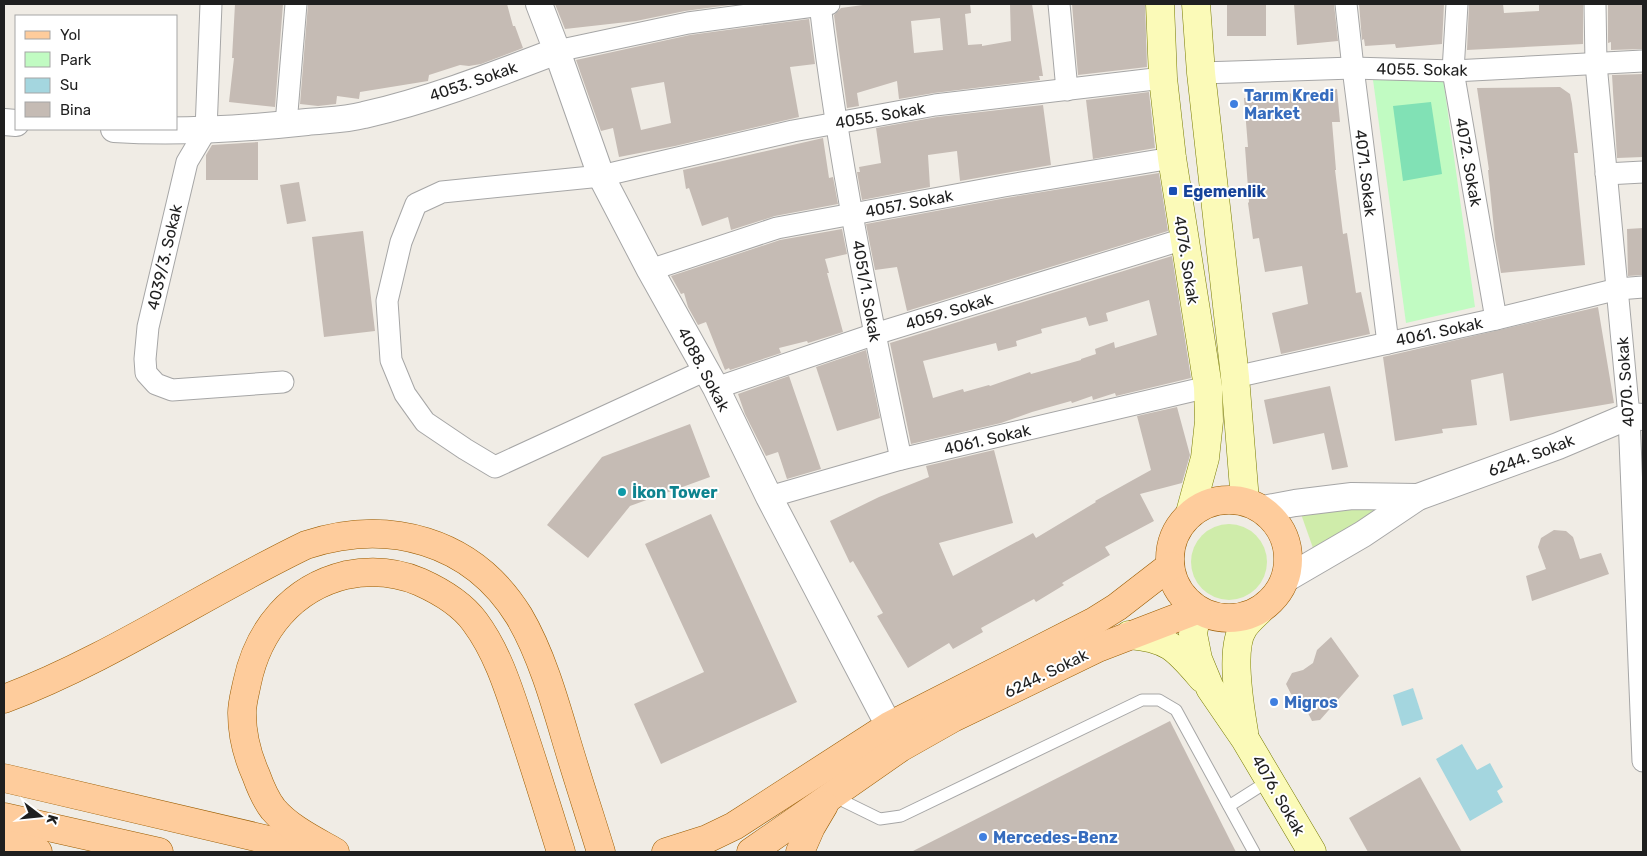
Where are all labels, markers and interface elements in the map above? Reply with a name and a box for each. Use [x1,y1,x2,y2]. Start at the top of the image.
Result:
legend [15,15,178,130]
text: Yol [60,26,81,44]
text: Park [60,51,91,69]
street label: 4053. Sokak [427,57,520,105]
street label: 4055. Sokak [1376,59,1469,80]
text: Su [60,76,78,94]
place label: Tarım Kredi Market [1244,86,1334,123]
street label: 4055. Sokak [834,98,927,133]
marker: Tarım Kredi Market [1228,98,1240,110]
text: Bina [60,101,91,119]
street label: 4072. Sokak [1451,116,1486,209]
street label: 4071. Sokak [1351,129,1380,218]
place label: Egemenlik [1183,182,1266,201]
marker: Egemenlik [1167,185,1179,197]
street label: 4057. Sokak [864,186,955,221]
street label: 4039/3. Sokak [143,202,186,312]
street label: 4076. Sokak [1170,214,1203,307]
street label: 4051/1. Sokak [848,239,885,344]
street label: 4059. Sokak [903,289,996,334]
street label: 4061. Sokak [1394,313,1485,350]
street label: 4088. Sokak [673,324,734,415]
street label: 4070. Sokak [1613,335,1638,428]
street label: 4061. Sokak [942,420,1033,459]
street label: 6244. Sokak [1485,430,1578,481]
place label: İkon Tower [632,483,718,502]
marker: İkon Tower [616,486,628,498]
street label: 6244. Sokak [1001,645,1092,702]
place label: Migros [1284,693,1338,712]
marker: Migros [1268,696,1280,708]
street label: 4076. Sokak [1248,752,1310,839]
north arrow [15,791,65,841]
text: K [42,813,61,827]
place label: Mercedes-Benz [993,828,1118,847]
marker: Mercedes-Benz [977,831,989,843]

